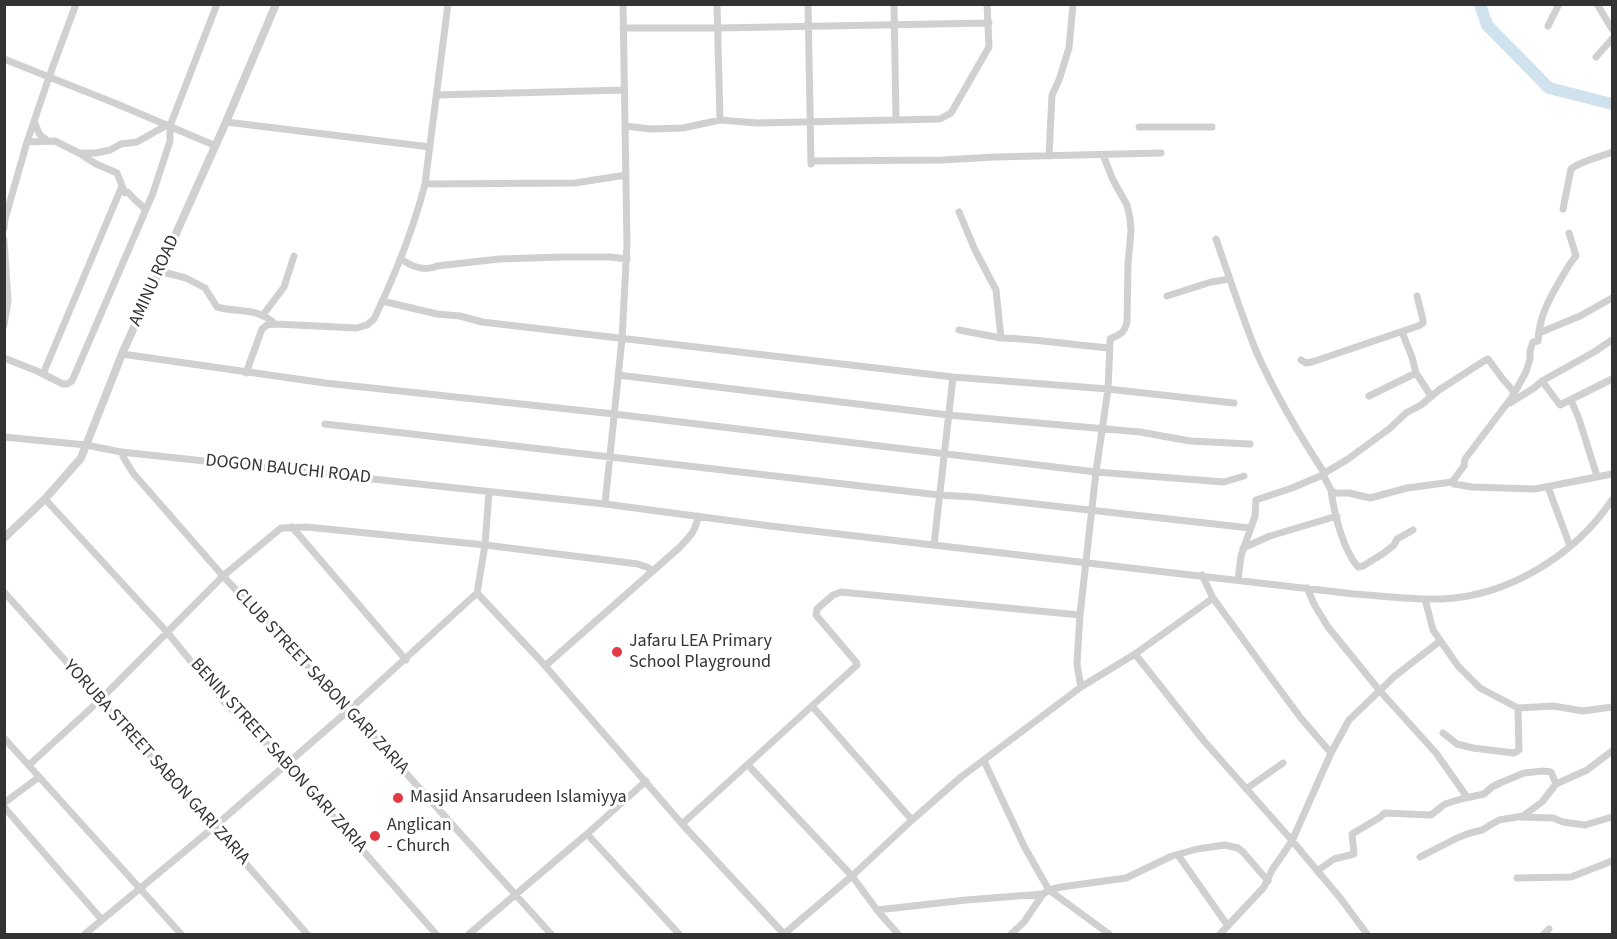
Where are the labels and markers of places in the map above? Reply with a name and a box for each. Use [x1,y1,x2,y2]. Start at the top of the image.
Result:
place label: Jafaru LEA Primary School Playground [629,631,772,674]
marker: Jafaru LEA Primary School Playground [610,645,624,659]
place label: Masjid Ansarudeen Islamiyya [410,787,627,809]
marker: Masjid Ansarudeen Islamiyya [391,791,405,805]
place label: Anglican - Church [387,815,452,858]
marker: Anglican - Church [368,829,382,843]

